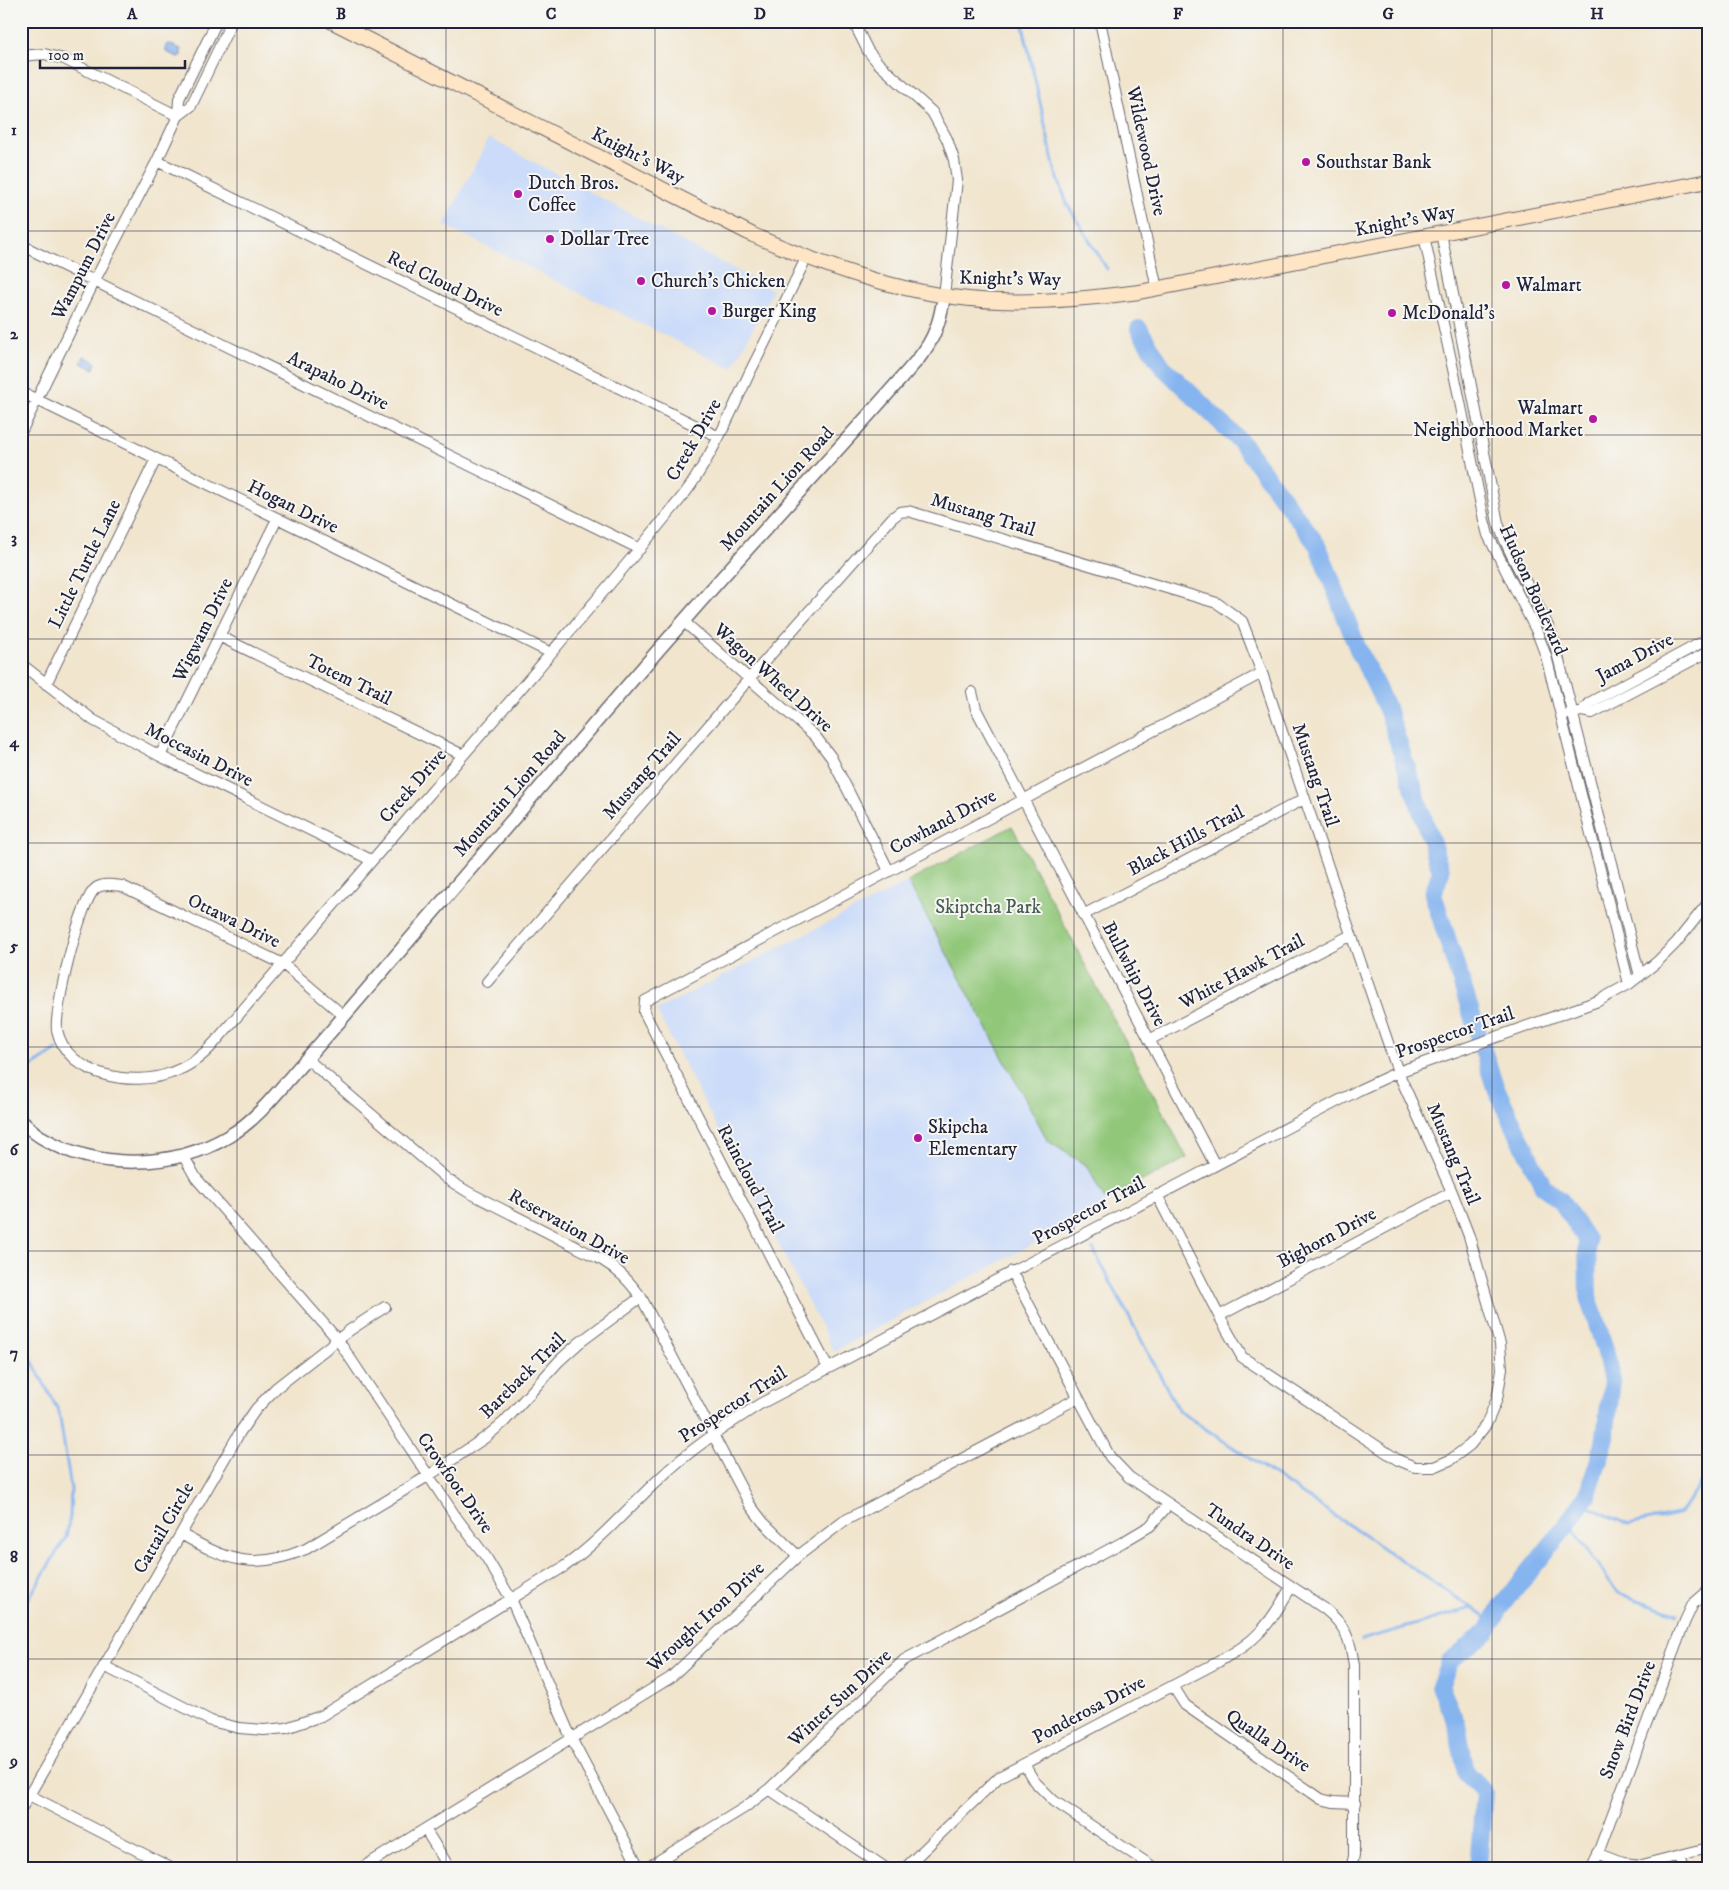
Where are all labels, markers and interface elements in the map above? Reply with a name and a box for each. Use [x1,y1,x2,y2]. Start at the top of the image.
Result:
text: A [126,4,138,24]
text: B [336,4,346,24]
text: C [546,4,556,24]
text: D [754,4,766,24]
text: E [963,4,975,24]
text: F [1173,4,1183,24]
text: G [1382,4,1394,24]
text: H [1590,4,1604,24]
scale bar [40,38,185,70]
text: 100 m [48,46,84,65]
street label: Wildewood Drive [1121,83,1171,218]
text: 1 [11,120,17,140]
street label: Knight's Way [587,123,689,190]
place label: Southstar Bank [1316,151,1432,174]
marker: Southstar Bank [1300,156,1312,168]
place label: Dutch Bros. Coffee [528,172,619,217]
marker: Dutch Bros. Coffee [512,188,524,200]
street label: Knight's Way [1353,200,1458,242]
street label: Wampum Drive [47,208,121,325]
place label: Dollar Tree [560,228,649,251]
marker: Dollar Tree [544,233,556,245]
street label: Red Cloud Drive [383,246,507,322]
street label: Knight's Way [959,267,1062,291]
place label: Church's Chicken [651,270,786,293]
place label: Walmart [1515,274,1582,297]
marker: Church's Chicken [635,275,647,287]
marker: Walmart [1500,279,1512,291]
place label: Burger King [722,300,817,323]
place label: McDonald's [1402,302,1495,325]
marker: Burger King [706,305,718,317]
marker: McDonald's [1386,307,1398,319]
text: 2 [10,324,19,344]
street label: Arapaho Drive [283,346,393,416]
street label: Creek Drive [661,395,727,485]
place label: Walmart Neighborhood Market [1413,397,1583,442]
marker: Walmart Neighborhood Market [1587,413,1599,425]
street label: Mountain Lion Road [715,422,839,556]
street label: Hogan Drive [244,475,342,539]
street label: Mustang Trail [928,488,1038,542]
street label: Little Turtle Lane [44,496,126,632]
street label: Hudson Boulevard [1494,521,1572,659]
text: 3 [11,528,17,548]
street label: Wigwam Drive [168,574,238,687]
street label: Wagon Wheel Drive [708,618,837,738]
street label: Jama Drive [1591,628,1678,689]
street label: Totem Trail [303,649,396,711]
street label: Moccasin Drive [141,718,257,792]
street label: Mustang Trail [1287,720,1344,830]
street label: Mountain Lion Road [449,726,571,862]
street label: Mustang Trail [598,727,686,824]
text: 4 [8,732,19,752]
street label: Creek Drive [374,744,452,828]
street label: Cowhand Drive [886,784,1000,860]
street label: Black Hills Trail [1124,801,1248,881]
street label: Ottawa Drive [184,889,284,953]
park label: Skiptcha Park [935,896,1041,919]
street label: Bullwhip Drive [1097,918,1171,1030]
street label: White Hawk Trail [1175,929,1309,1015]
text: 5 [9,936,18,956]
street label: Prospector Trail [1393,1002,1518,1064]
street label: Mustang Trail [1421,1100,1485,1209]
place label: Skipcha Elementary [928,1116,1018,1161]
street label: Raincloud Trail [712,1121,788,1237]
marker: Skipcha Elementary [912,1132,924,1144]
text: 6 [10,1140,20,1160]
street label: Prospector Trail [1029,1172,1149,1250]
street label: Reservation Drive [504,1184,634,1270]
street label: Bighorn Drive [1274,1202,1380,1274]
street label: Bareback Trail [475,1328,571,1424]
text: 7 [10,1343,18,1363]
street label: Prospector Trail [675,1361,791,1448]
street label: Crowfoot Drive [412,1428,498,1538]
street label: Cattail Circle [129,1478,199,1578]
street label: Tundra Drive [1201,1499,1299,1575]
text: 8 [10,1547,18,1567]
street label: Wrought Iron Drive [642,1557,769,1678]
street label: Winter Sun Drive [783,1644,896,1752]
street label: Snow Bird Drive [1595,1657,1661,1782]
street label: Ponderosa Drive [1029,1671,1149,1749]
street label: Qualla Drive [1221,1704,1315,1778]
text: 9 [9,1751,18,1771]

